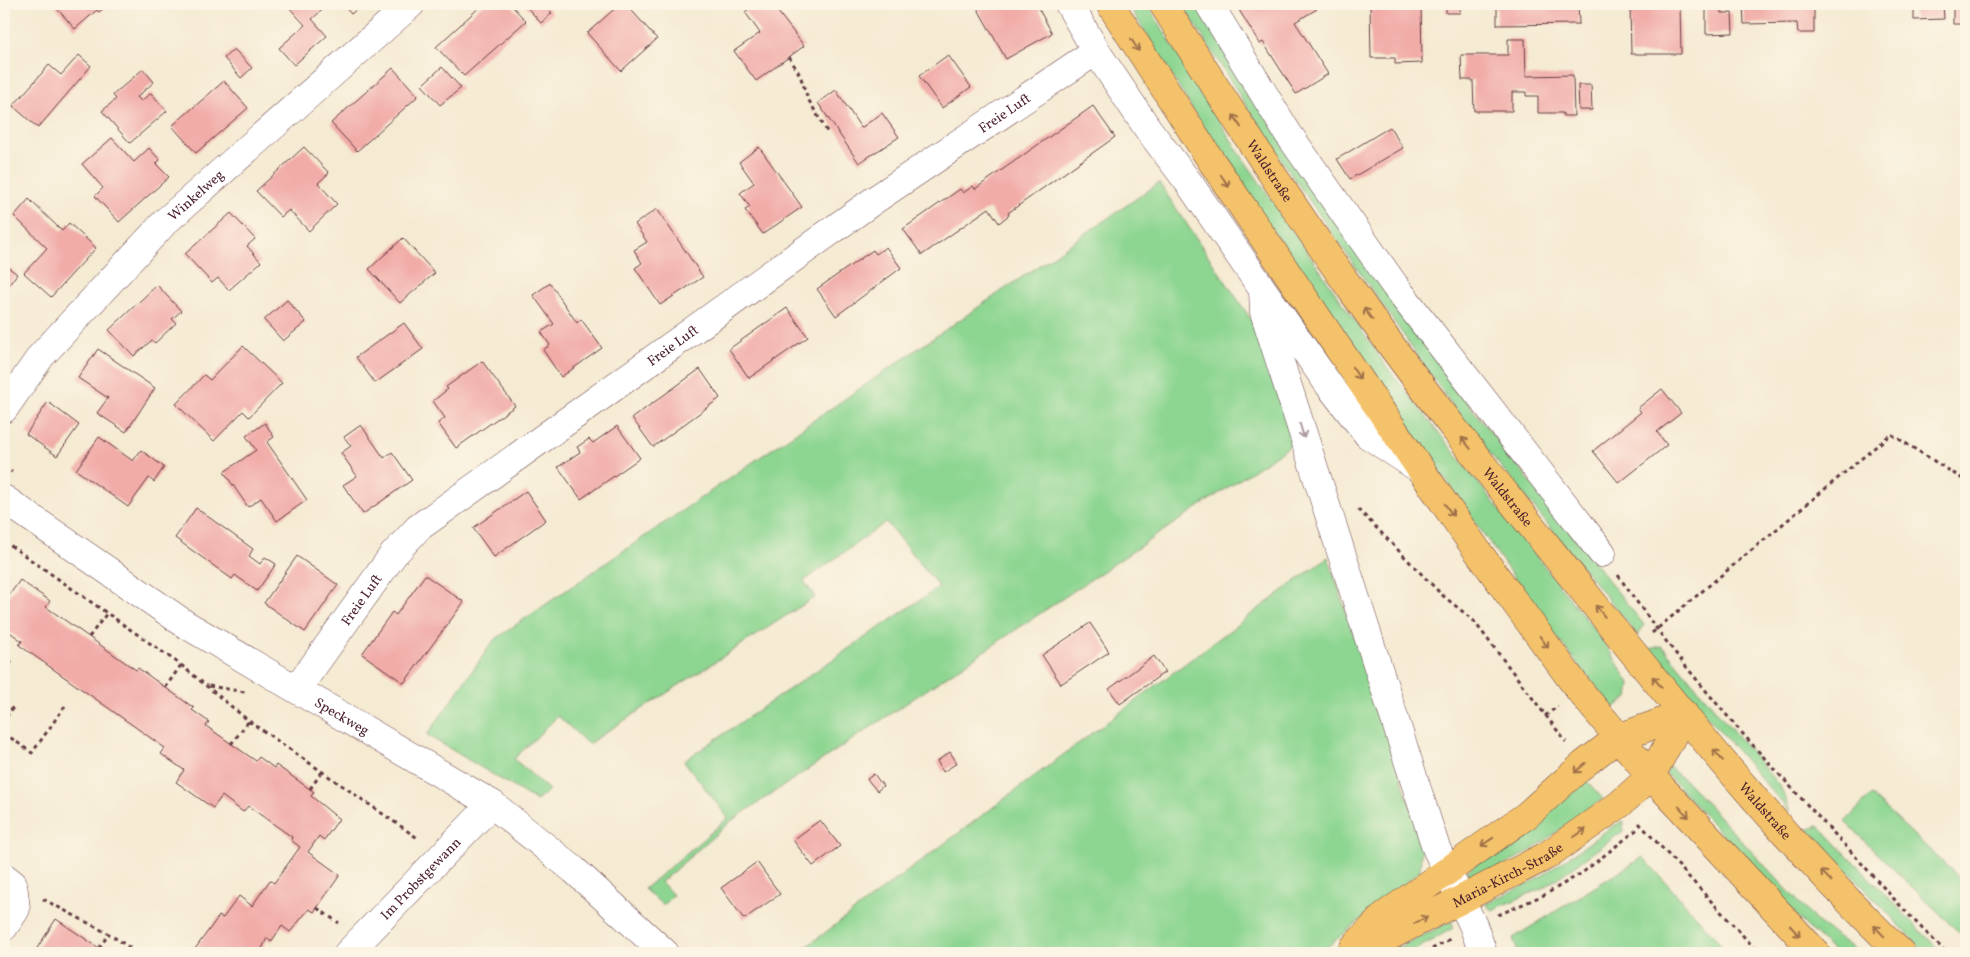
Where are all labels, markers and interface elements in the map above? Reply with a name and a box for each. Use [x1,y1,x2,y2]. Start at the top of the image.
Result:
one-way arrow [1131,38,1141,52]
street label: Freie Luft [975,89,1035,138]
one-way arrow [1232,115,1242,129]
street label: Waldstraße [1241,137,1296,207]
street label: Winkelweg [164,166,229,226]
one-way arrow [1220,174,1230,188]
one-way arrow [1363,307,1373,321]
street label: Freie Luft [644,321,703,371]
one-way arrow [1350,366,1361,380]
one-way arrow [1297,423,1307,439]
one-way arrow [1460,437,1471,450]
street label: Waldstraße [1477,464,1537,532]
one-way arrow [1444,503,1454,517]
street label: Freie Luft [337,571,387,630]
one-way arrow [1595,605,1606,618]
one-way arrow [1539,635,1549,649]
one-way arrow [1652,675,1663,688]
street label: Speckweg [310,694,372,741]
one-way arrow [1712,749,1724,762]
one-way arrow [1573,762,1586,773]
street label: Waldstraße [1734,779,1795,845]
one-way arrow [1678,805,1690,818]
one-way arrow [1573,828,1587,838]
street label: Im Probstgewann [377,834,466,925]
one-way arrow [1480,837,1494,847]
street label: Maria-Kirch-Straße [1450,839,1568,913]
one-way arrow [1820,870,1832,883]
one-way arrow [1413,915,1428,924]
one-way arrow [1789,924,1801,937]
one-way arrow [1873,924,1885,937]

